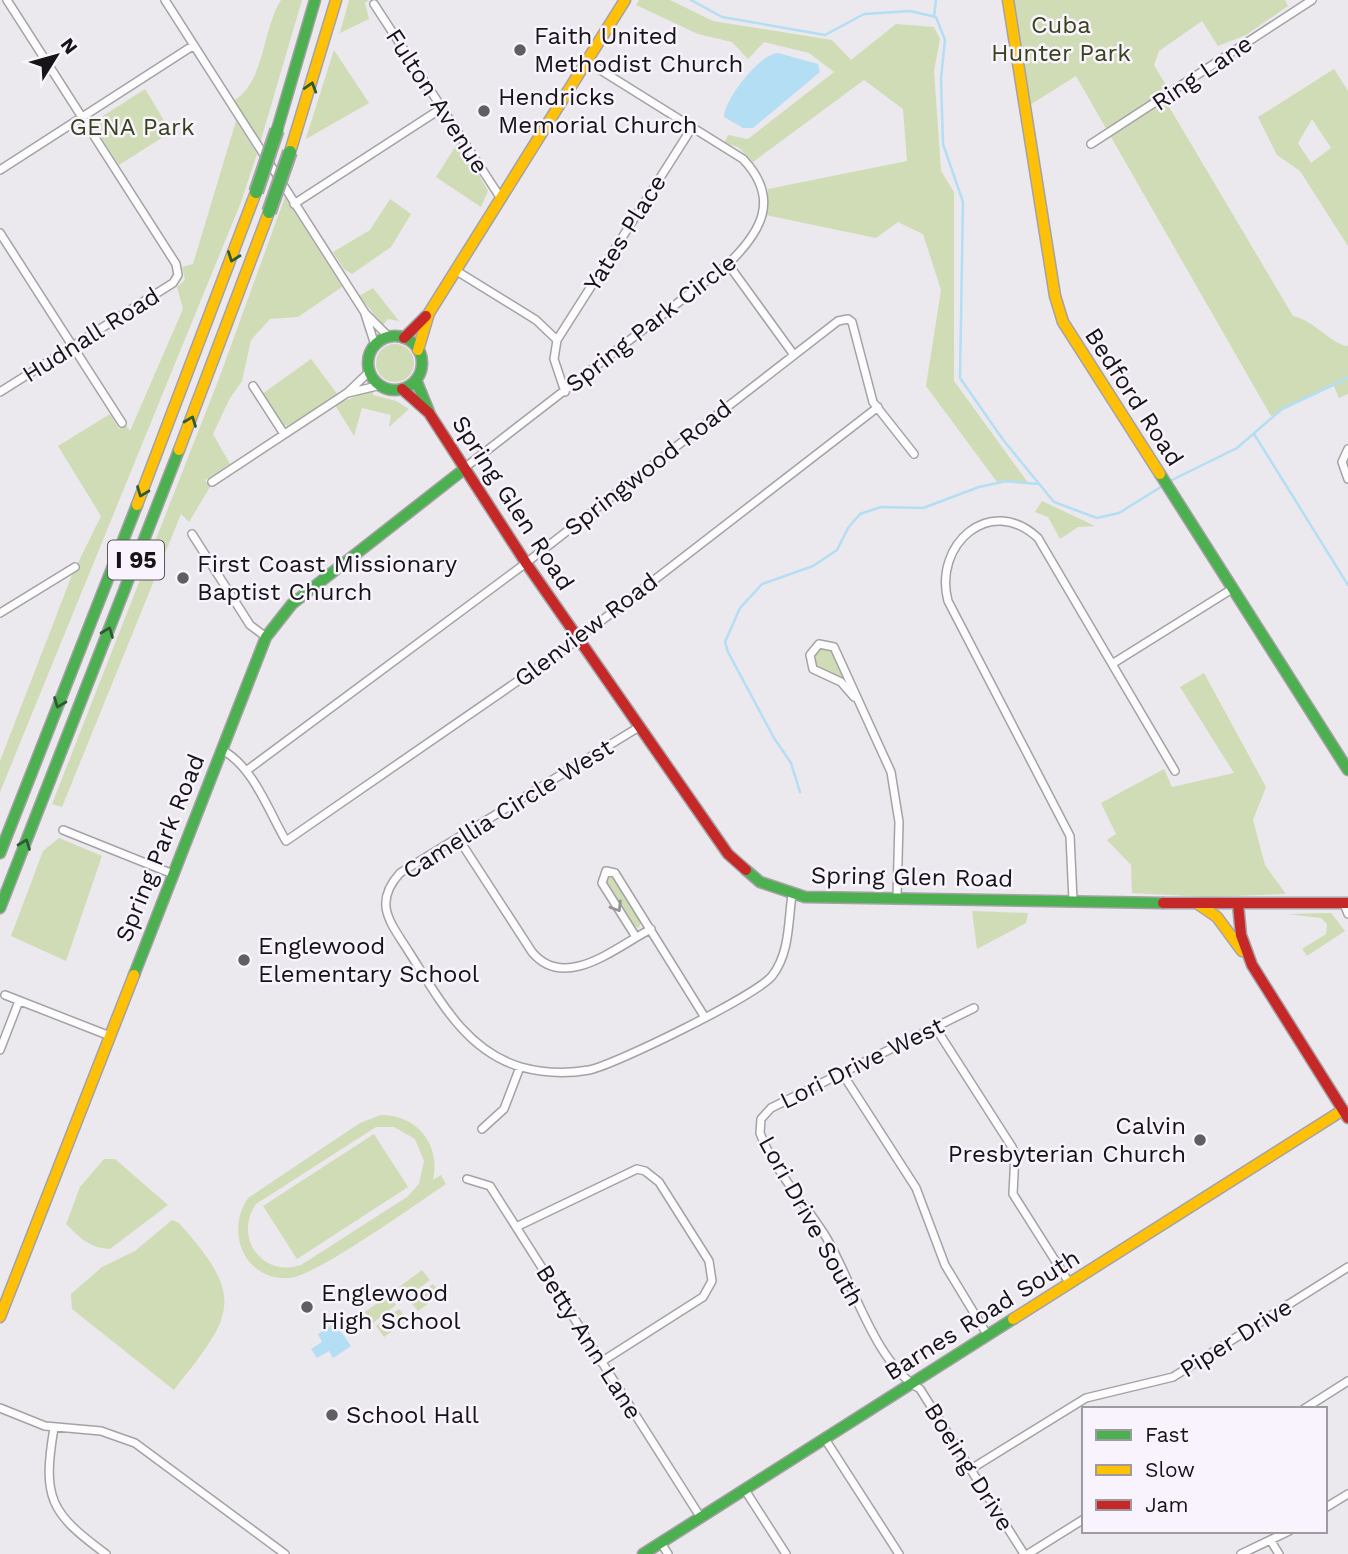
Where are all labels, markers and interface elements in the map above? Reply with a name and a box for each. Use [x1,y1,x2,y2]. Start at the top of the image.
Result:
park label: Cuba Hunter Park [991,11,1131,67]
north arrow [21,21,91,91]
place label: Faith United Methodist Church [534,22,743,78]
street label: Fulton Avenue [380,23,494,179]
street label: Ring Lane [1147,29,1257,117]
text: N [56,34,83,59]
marker: Faith United Methodist Church [512,42,528,58]
one-way arrow [302,81,317,93]
place label: Hendricks Memorial Church [498,83,698,139]
marker: Hendricks Memorial Church [476,103,492,119]
park label: GENA Park [70,113,195,141]
street label: Yates Place [578,169,672,297]
street label: Spring Park Circle [560,248,742,398]
one-way arrow [227,250,241,262]
street label: Hudnall Road [17,282,165,388]
street label: Bedford Road [1079,323,1189,471]
street label: Springwood Road [559,394,737,542]
street label: Spring Glen Road [446,410,580,596]
one-way arrow [183,415,197,427]
one-way arrow [136,485,150,497]
road number: I 95 [108,540,164,580]
place label: First Coast Missionary Baptist Church [197,550,458,606]
street label: Glenview Road [509,567,663,693]
marker: First Coast Missionary Baptist Church [175,570,191,586]
one-way arrow [100,627,114,639]
one-way arrow [53,697,67,709]
street label: Camellia Circle West [398,733,618,885]
street label: Spring Park Road [110,750,210,946]
one-way arrow [16,839,30,851]
street label: Spring Glen Road [811,861,1013,893]
one-way arrow [608,899,621,912]
place label: Englewood Elementary School [258,932,480,988]
marker: Englewood Elementary School [236,952,252,968]
street label: Lori Drive West [775,1011,949,1115]
place label: Calvin Presbyterian Church [948,1112,1186,1168]
street label: Lori Drive South [753,1131,869,1311]
marker: Calvin Presbyterian Church [1192,1132,1208,1148]
street label: Barnes Road South [879,1244,1085,1386]
street label: Betty Ann Lane [530,1259,648,1425]
place label: Englewood High School [321,1279,461,1335]
street label: Piper Drive [1175,1292,1297,1384]
marker: Englewood High School [299,1299,315,1315]
street label: Boeing Drive [918,1398,1020,1536]
place label: School Hall [346,1401,480,1429]
marker: School Hall [324,1407,340,1423]
legend [1082,1407,1327,1533]
text: Fast [1145,1422,1189,1447]
text: Slow [1145,1457,1195,1482]
text: Jam [1145,1492,1188,1517]

